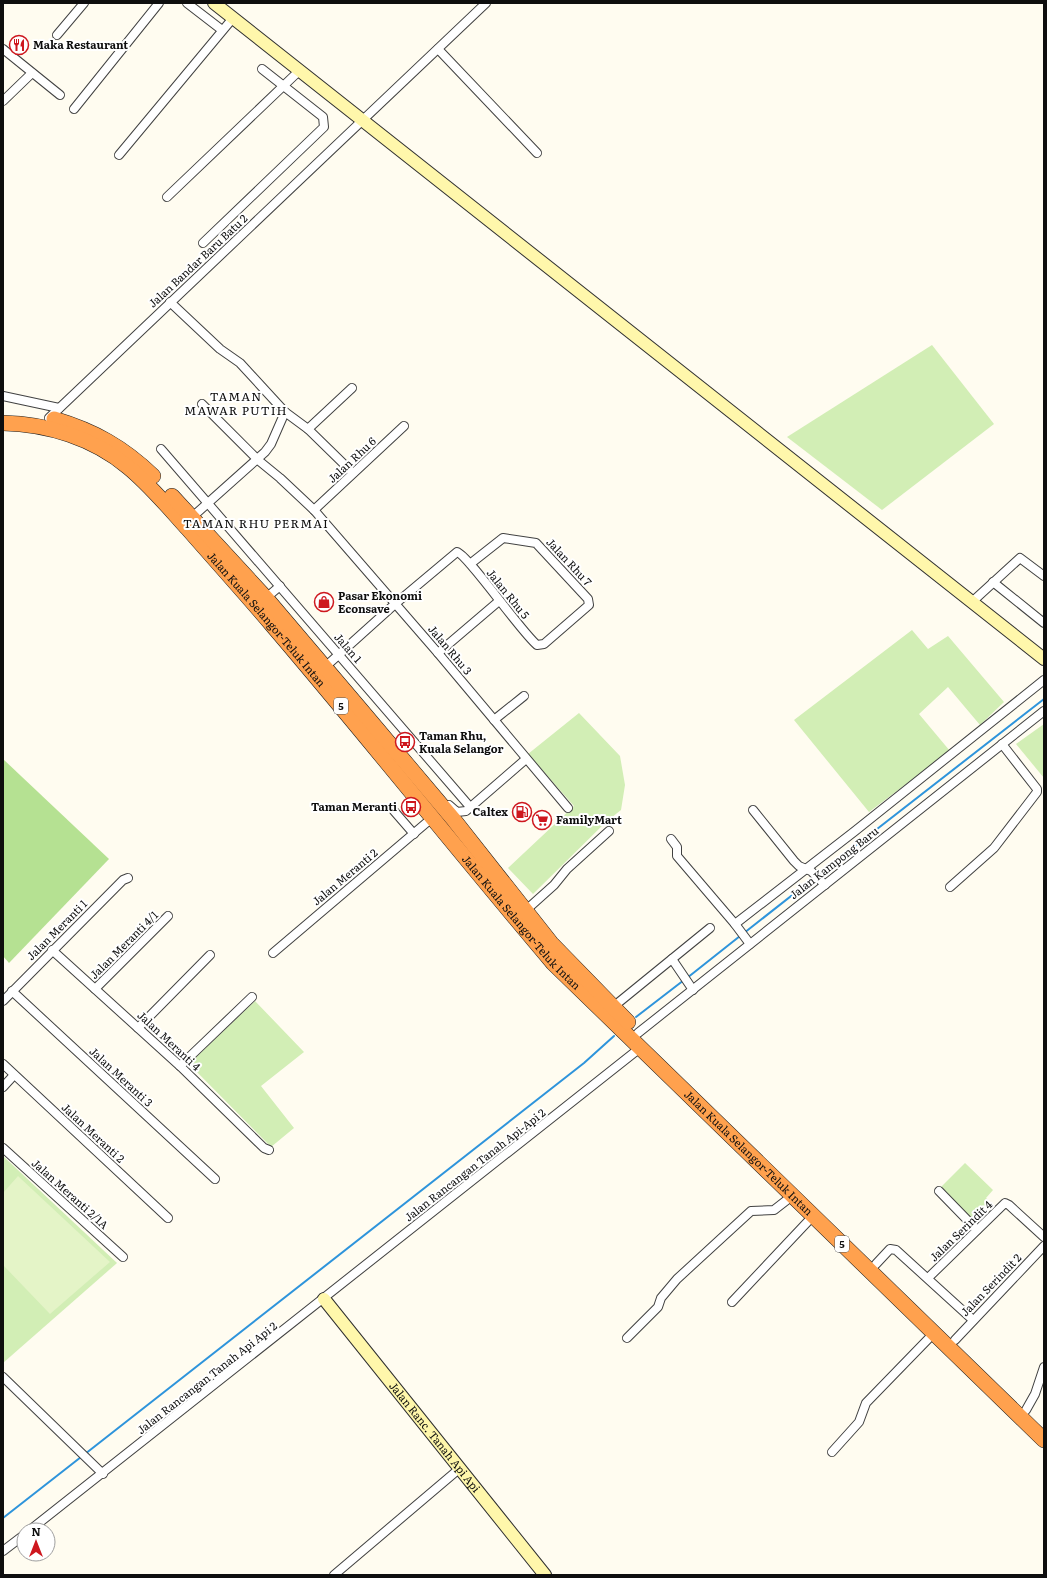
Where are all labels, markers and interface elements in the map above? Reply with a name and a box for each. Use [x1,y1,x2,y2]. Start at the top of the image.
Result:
restaurant icon: Maka Restaurant [8,34,30,56]
place label: Maka Restaurant [33,36,128,52]
street label: Jalan Bandar Baru Batu 2 [144,210,251,311]
district label: TAMAN MAWAR PUTIH [184,387,288,419]
street label: Jalan Rhu 6 [324,433,379,486]
district label: TAMAN RHU PERMAI [183,514,329,532]
street label: Jalan Rhu 7 [543,534,596,589]
street label: Jalan Kuala Selangor-Teluk Intan [204,548,330,690]
street label: Jalan Rhu 5 [484,565,534,622]
place label: Pasar Ekonomi Econsave [338,587,422,616]
shop icon: Pasar Ekonomi Econsave [313,591,335,613]
street label: Jalan Rhu 3 [425,621,476,678]
street label: Jalan 1 [331,629,367,666]
road number: 5 [334,698,348,714]
place label: Taman Rhu, Kuala Selangor [419,727,503,756]
bus stop icon: Taman Rhu, Kuala Selangor [394,731,416,753]
bus stop icon: Taman Meranti [400,796,422,818]
place label: Taman Meranti [311,798,397,814]
fuel station icon: Caltex [511,801,533,823]
place label: Caltex [473,803,508,819]
supermarket icon: FamilyMart [531,809,553,831]
place label: FamilyMart [556,811,622,827]
street label: Jalan Kampong Baru [785,822,881,902]
street label: Jalan Meranti 2 [308,844,381,908]
street label: Jalan Kuala Selangor-Teluk Intan [459,851,585,993]
street label: Jalan Meranti 1 [22,895,91,963]
street label: Jalan Meranti 4/1 [86,906,161,982]
street label: Jalan Meranti 4 [134,1007,205,1074]
street label: Jalan Meranti 3 [87,1043,157,1110]
street label: Jalan Kuala Selangor-Teluk Intan [681,1086,817,1219]
street label: Jalan Meranti 2 [59,1099,129,1166]
street label: Jalan Rancangan Tanah Api-Api 2 [400,1104,549,1224]
street label: Jalan Meranti 2/1A [29,1154,112,1232]
street label: Jalan Serindit 4 [925,1196,995,1264]
road number: 5 [835,1236,849,1252]
street label: Jalan Serindit 2 [956,1249,1025,1319]
street label: Jalan Rancangan Tanah Api Api 2 [133,1317,280,1437]
street label: Jalan Ranc. Tanah Api Api [386,1378,485,1496]
north arrow [16,1522,56,1562]
text: N [31,1523,41,1539]

